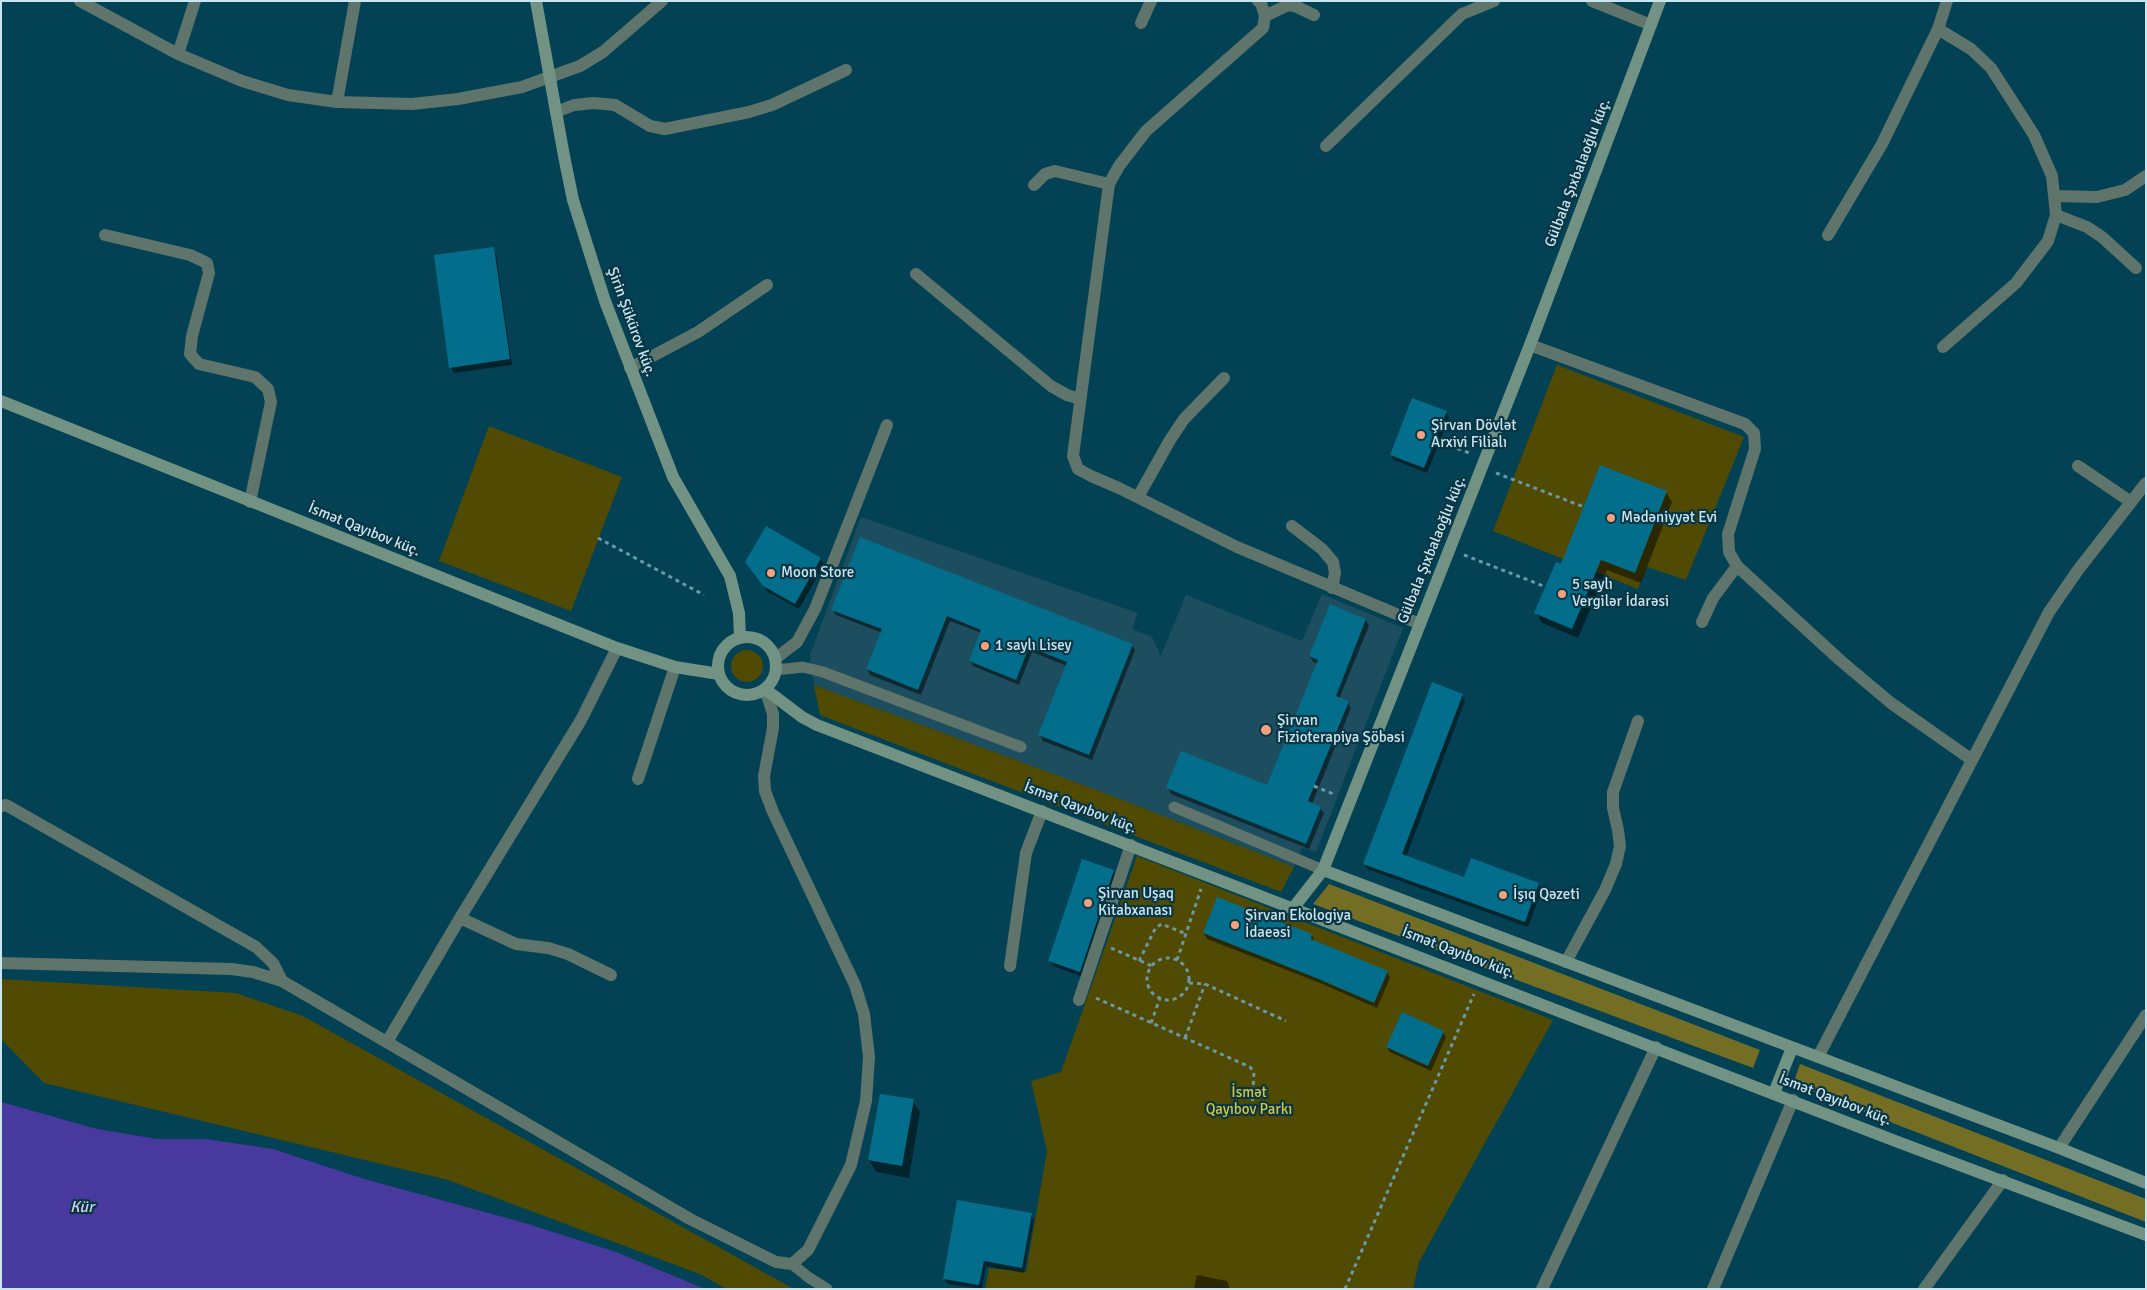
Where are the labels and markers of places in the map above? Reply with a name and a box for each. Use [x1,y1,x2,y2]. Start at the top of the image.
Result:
place label: Şirvan Dövlət Arxivi Filialı [1431,417,1516,452]
marker: Şirvan Dövlət Arxivi Filialı [1415,429,1427,441]
place label: Mədəniyyət Evi [1621,509,1717,527]
marker: Mədəniyyət Evi [1605,512,1617,524]
place label: Moon Store [781,564,854,582]
marker: Moon Store [765,567,777,579]
place label: 5 saylı Vergilər İdarəsi [1572,576,1669,611]
marker: 5 saylı Vergilər İdarəsi [1556,588,1568,600]
place label: 1 saylı Lisey [995,637,1072,655]
marker: 1 saylı Lisey [979,640,991,652]
place label: Şirvan Fizioterapiya Şöbəsi [1277,712,1405,747]
marker: Şirvan Fizioterapiya Şöbəsi [1259,723,1273,737]
place label: Şirvan Uşaq Kitabxanası [1098,885,1174,920]
place label: İşıq Qəzeti [1513,886,1580,904]
marker: İşıq Qəzeti [1497,889,1509,901]
marker: Şirvan Uşaq Kitabxanası [1082,897,1094,909]
place label: Şirvan Ekologiya İdaeəsi [1245,907,1351,942]
marker: Şirvan Ekologiya İdaeəsi [1229,919,1241,931]

